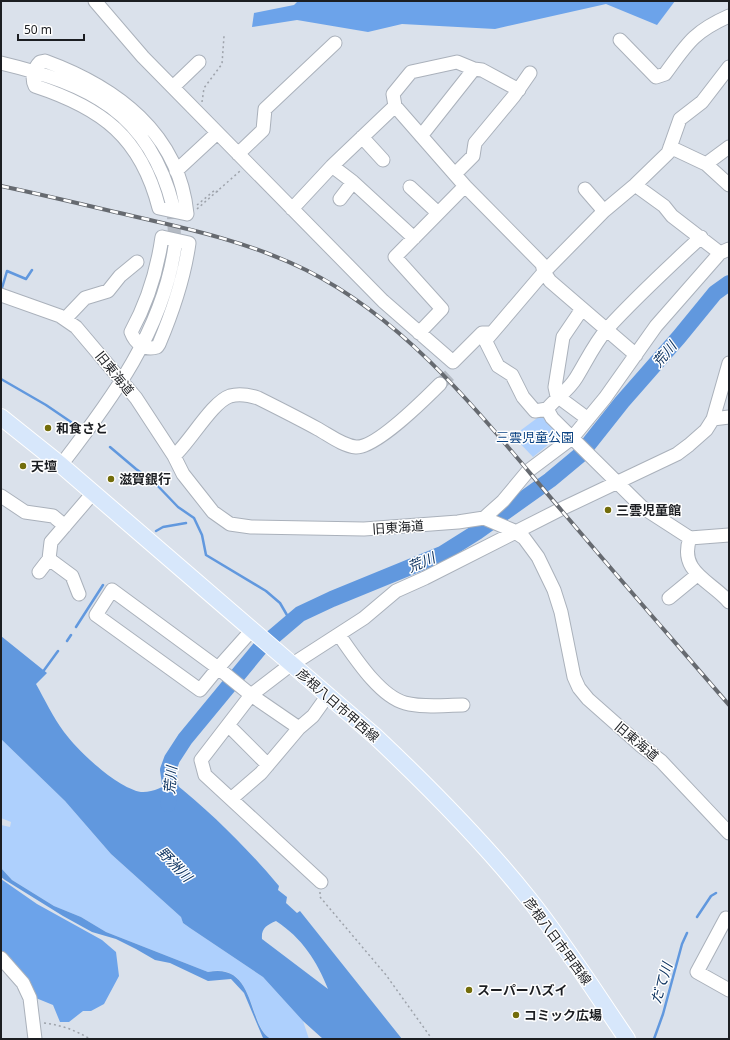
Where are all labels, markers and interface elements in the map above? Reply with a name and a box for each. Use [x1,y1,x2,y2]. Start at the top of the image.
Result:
scale bar [18,16,84,42]
text: 50 m [24,21,52,38]
water label: 荒川 [648,336,682,371]
street label: 旧東海道 [92,347,138,399]
place label: 和食さと [56,419,108,437]
marker: 和食さと [43,423,53,433]
park label: 三雲児童公園 [496,428,574,446]
place label: 天壇 [31,457,57,475]
marker: 天壇 [18,461,28,471]
place label: 滋賀銀行 [119,470,171,488]
marker: 滋賀銀行 [106,474,116,484]
place label: 三雲児童館 [616,501,681,519]
marker: 三雲児童館 [603,505,613,515]
street label: 旧東海道 [371,516,425,538]
water label: 荒川 [404,547,439,576]
street label: 彦根八日市甲西線 [293,664,383,746]
street label: 旧東海道 [611,717,663,765]
water label: 荒川 [159,763,181,795]
water label: 野洲川 [154,842,198,887]
street label: 彦根八日市甲西線 [520,894,596,988]
water label: だて川 [646,958,677,1006]
place label: スーパーハズイ [477,981,568,999]
marker: スーパーハズイ [464,985,474,995]
place label: コミック広場 [524,1006,602,1024]
marker: コミック広場 [511,1010,521,1020]

